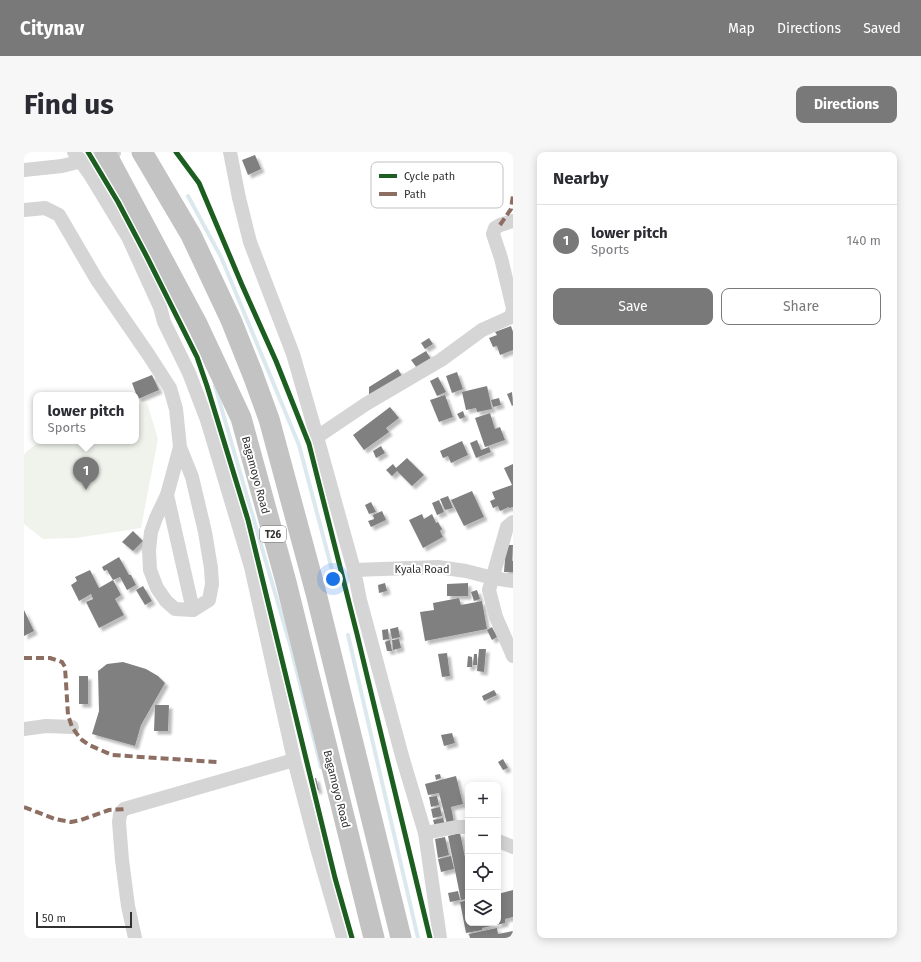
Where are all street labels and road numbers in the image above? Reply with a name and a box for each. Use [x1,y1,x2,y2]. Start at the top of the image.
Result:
street label: Bagamoyo Road [239,435,272,515]
road number: T26 [260,526,286,542]
street label: Kyala Road [395,563,449,576]
street label: Bagamoyo Road [321,749,352,829]

